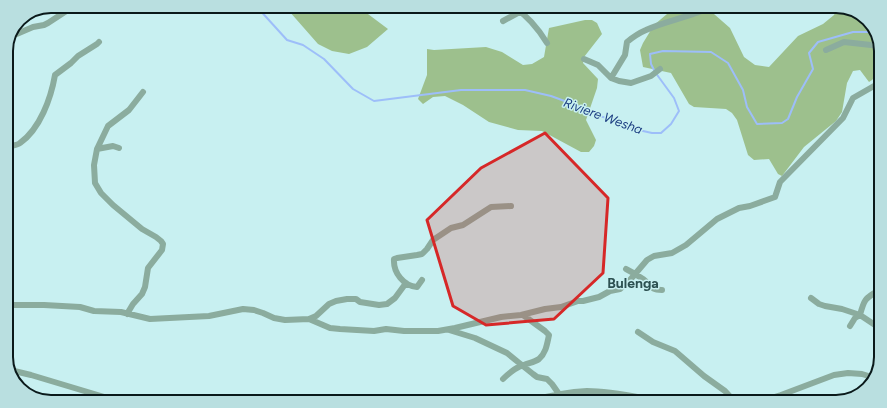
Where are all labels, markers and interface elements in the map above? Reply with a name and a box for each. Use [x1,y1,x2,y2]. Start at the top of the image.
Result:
water label: Riviere Wesha [561,95,645,137]
district label: Bulenga [607,275,659,292]

